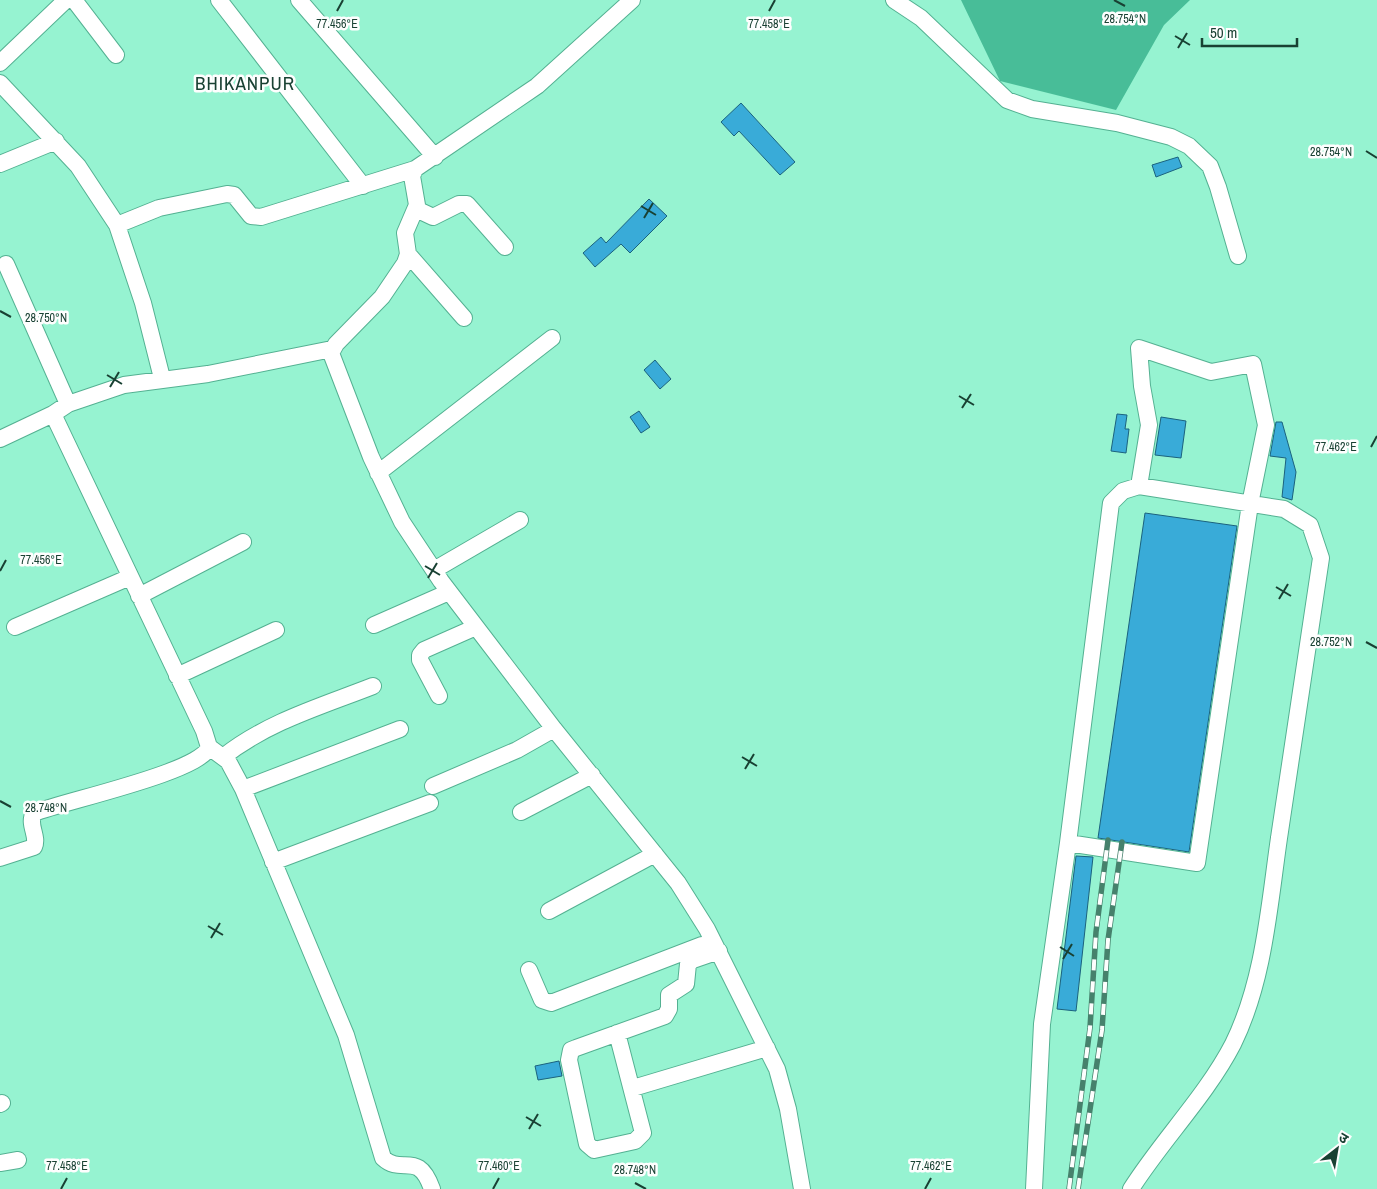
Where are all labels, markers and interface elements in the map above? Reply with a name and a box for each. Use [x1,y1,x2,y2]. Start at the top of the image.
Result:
text: 28.754°N [1104,11,1146,27]
scale bar [1202,15,1297,47]
text: 77.456°E [316,16,358,32]
text: 77.458°E [748,16,790,32]
text: 50 m [1210,22,1237,43]
district label: BHIKANPUR [195,70,295,96]
text: 28.754°N [1310,144,1352,160]
text: 28.750°N [25,310,67,326]
text: 77.462°E [1315,439,1357,455]
text: 77.456°E [20,552,62,568]
text: 28.752°N [1310,634,1352,650]
text: 28.748°N [25,800,67,816]
north arrow [1312,1124,1362,1174]
text: उ [1336,1128,1353,1148]
text: 77.458°E [46,1158,88,1174]
text: 77.460°E [478,1158,520,1174]
text: 77.462°E [910,1158,952,1174]
text: 28.748°N [614,1162,656,1178]

